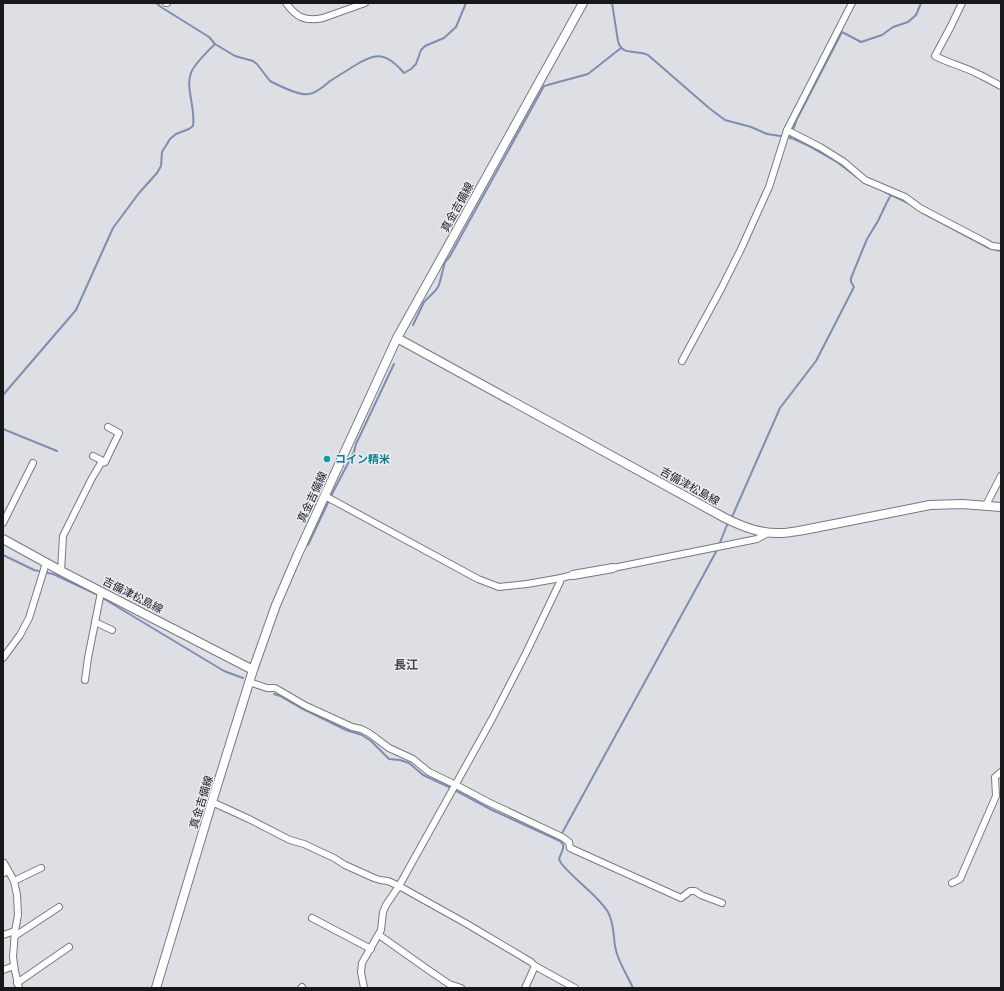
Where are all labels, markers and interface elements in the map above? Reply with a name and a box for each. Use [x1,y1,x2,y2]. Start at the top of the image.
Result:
street label: 真金吉備線 [438,180,476,234]
place label: コイン精米 [335,452,390,465]
marker: コイン精米 [322,454,332,464]
street label: 吉備津松島線 [658,464,722,507]
street label: 真金吉備線 [294,469,329,524]
street label: 吉備津松島線 [101,574,166,615]
district label: 長江 [394,657,418,671]
street label: 真金吉備線 [186,774,215,830]

